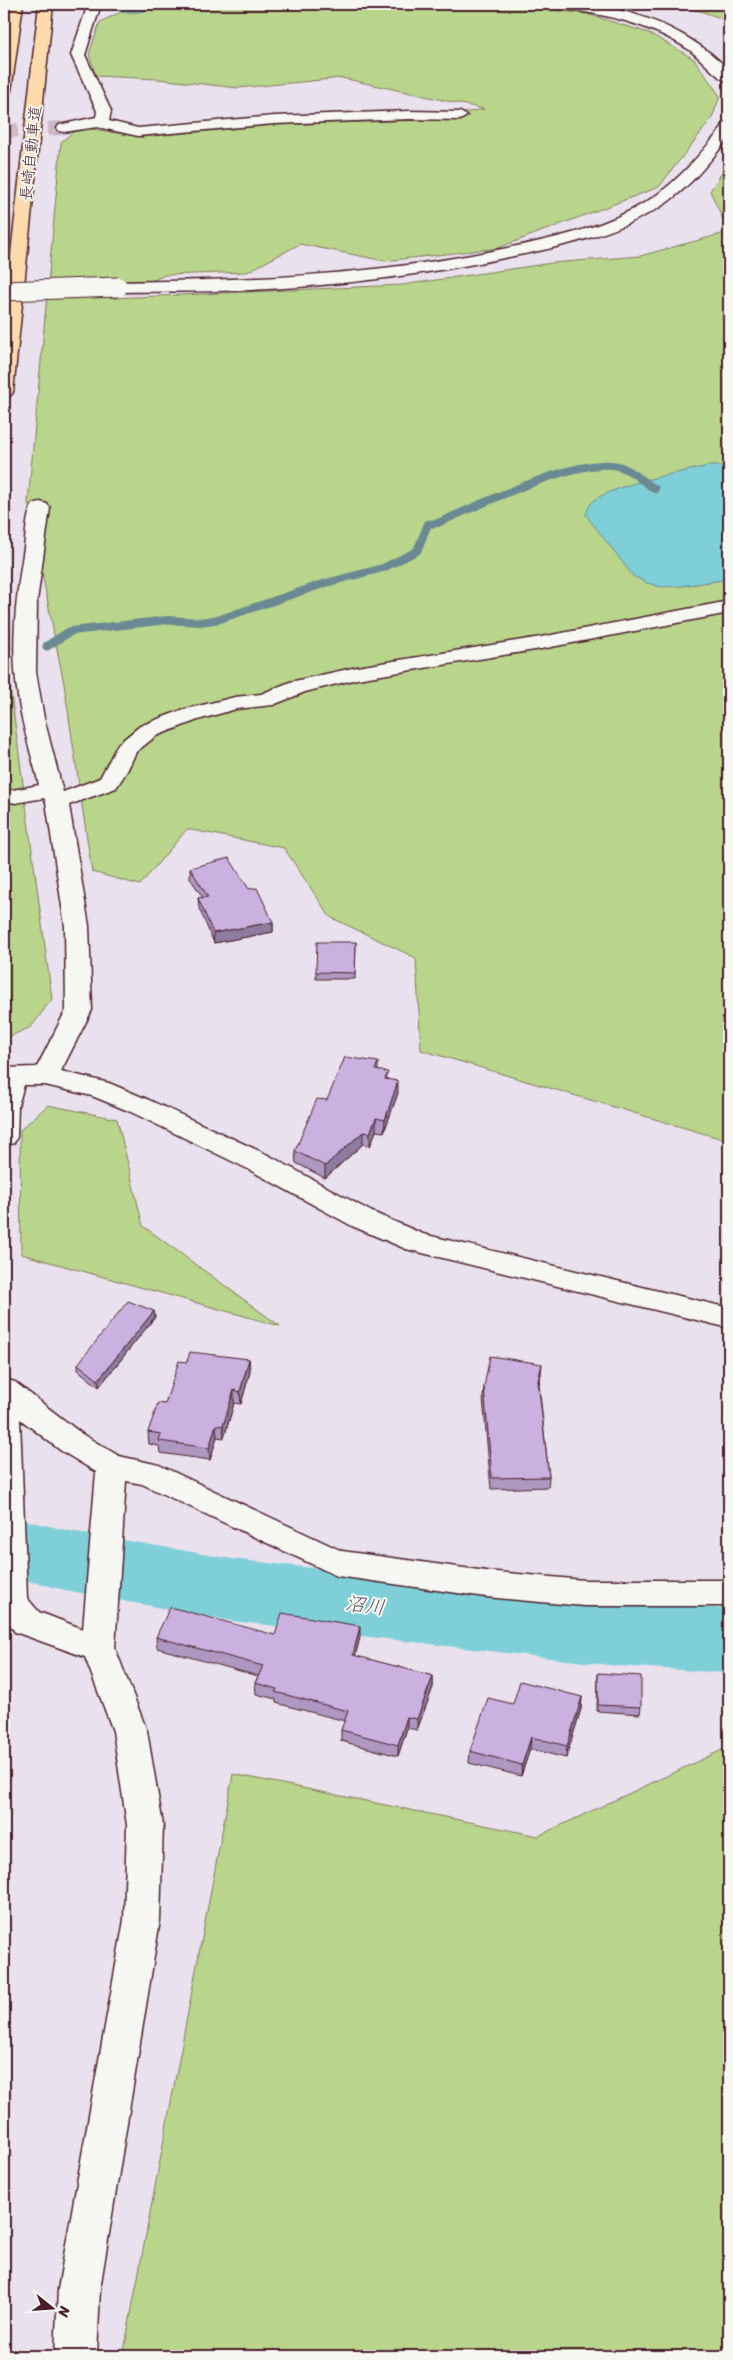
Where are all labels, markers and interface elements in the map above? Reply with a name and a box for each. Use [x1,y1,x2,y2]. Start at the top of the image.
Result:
street label: 長崎自動車道 [11,104,50,202]
water label: 沼川 [343,1586,387,1625]
north arrow [28,2282,78,2332]
text: N [50,2302,78,2320]

